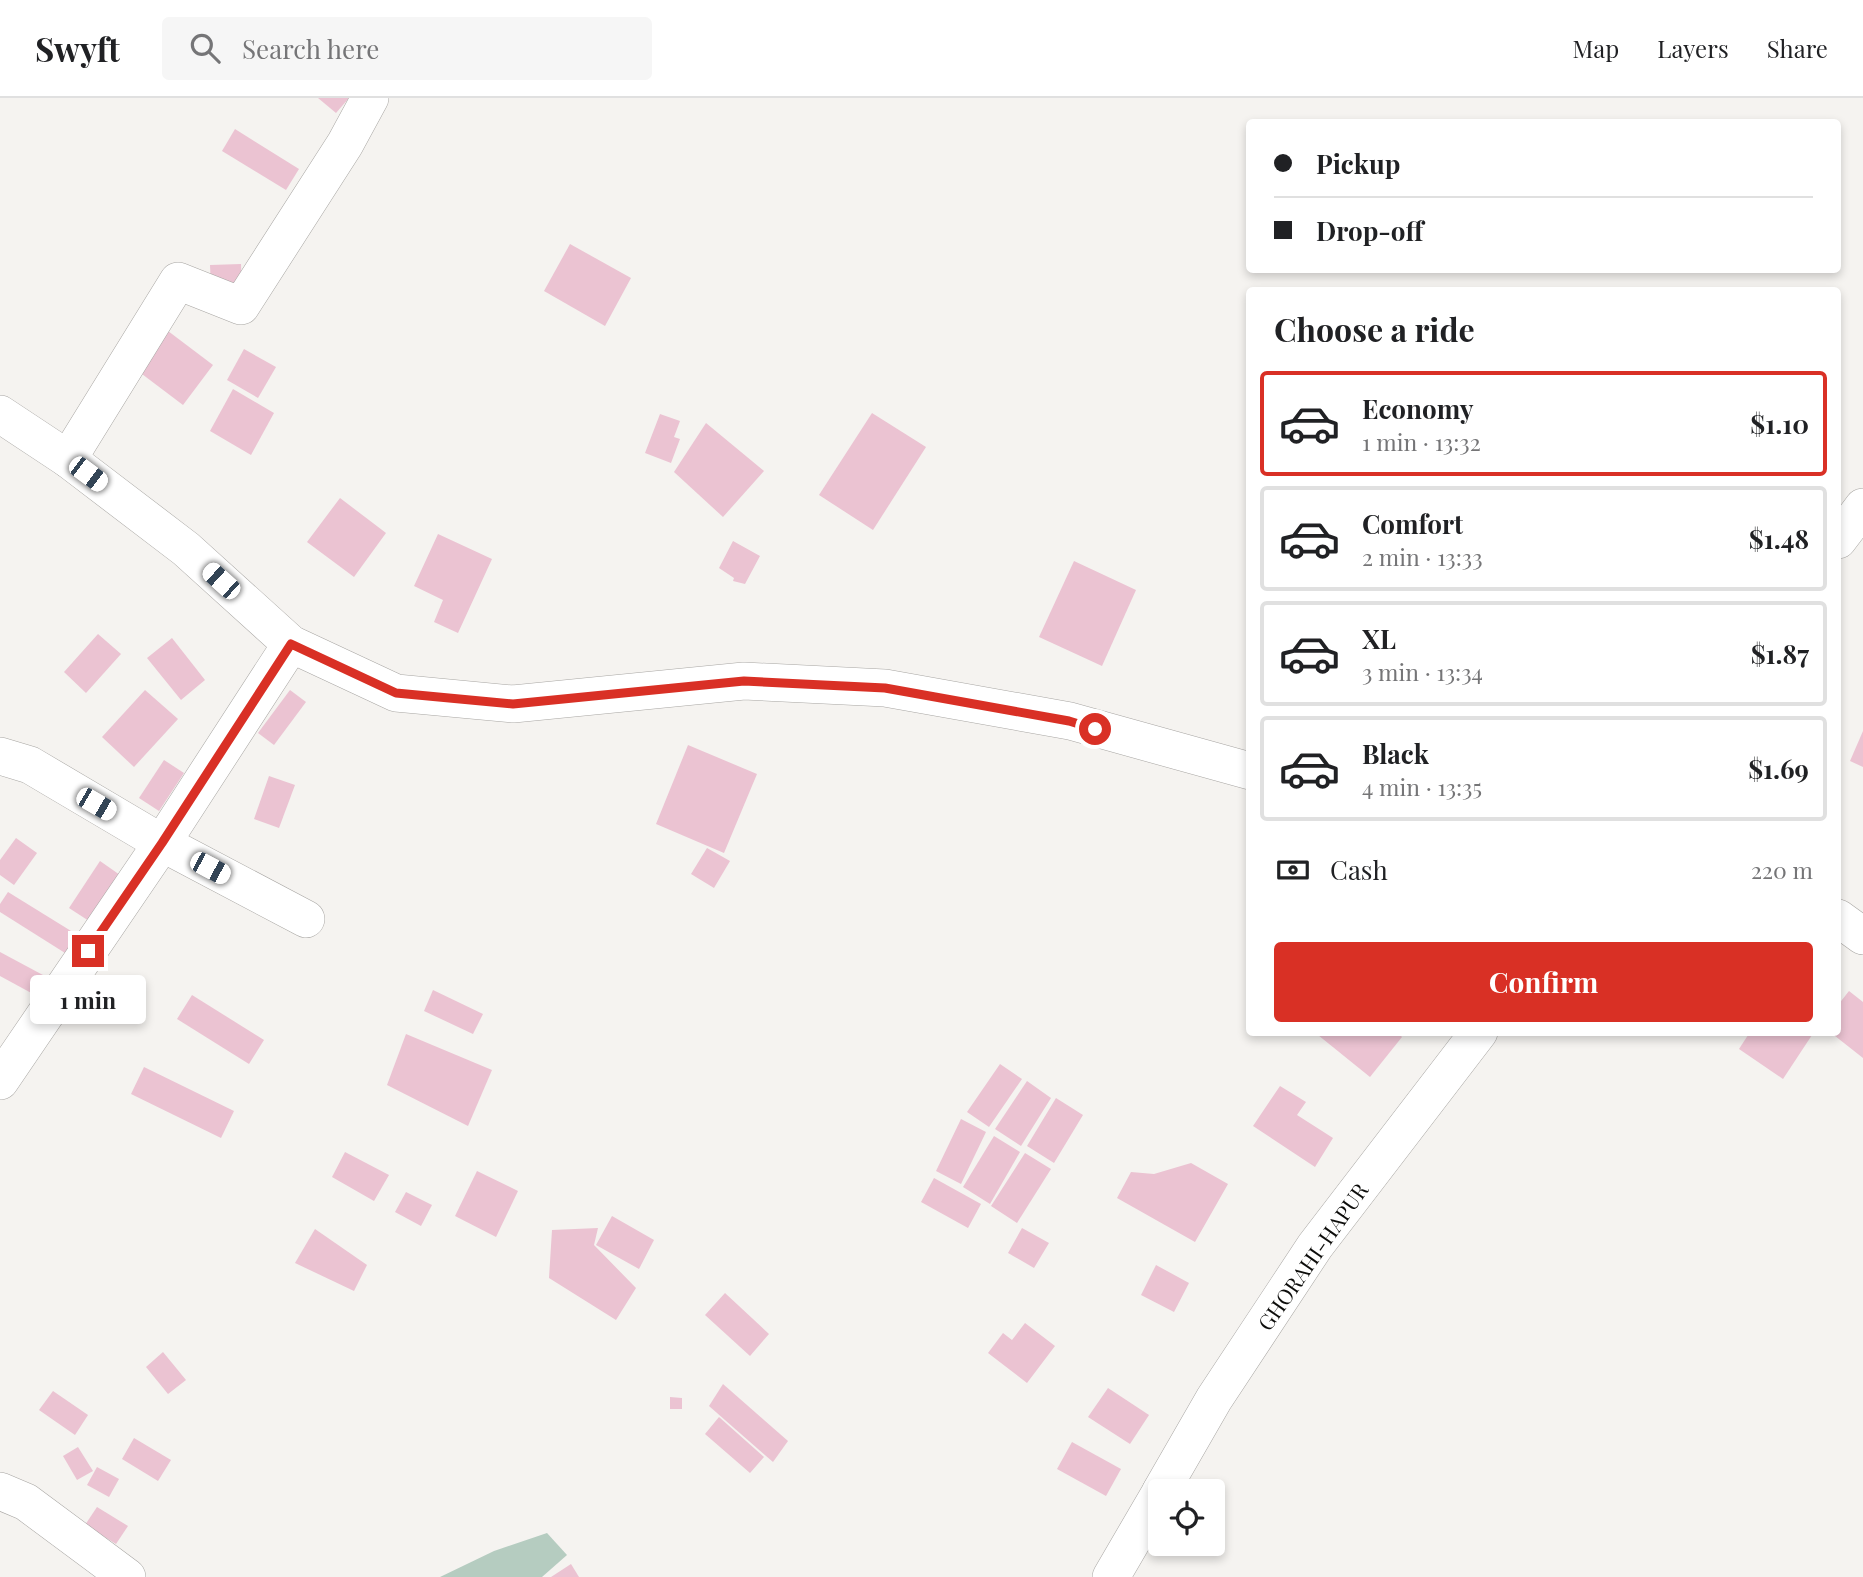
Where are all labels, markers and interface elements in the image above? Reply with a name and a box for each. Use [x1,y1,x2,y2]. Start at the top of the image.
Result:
search box [162,17,652,80]
text: Swyft [35,26,120,70]
icon: search [186,29,224,67]
text: Search here [242,31,379,66]
text: Map [1573,32,1619,64]
text: Layers [1657,32,1729,64]
text: Share [1767,32,1828,64]
text: Pickup [1316,146,1400,181]
text: Drop-off [1316,213,1423,248]
text: Choose a ride [1274,307,1475,350]
text: Economy [1362,391,1473,426]
icon: car [1278,392,1341,455]
text: $1.10 [1750,406,1809,441]
text: 1 min · 13:32 [1362,426,1481,457]
car [65,453,112,495]
text: Comfort [1362,506,1463,541]
icon: car [1278,507,1341,570]
text: $1.48 [1749,521,1809,556]
text: 2 min · 13:33 [1362,541,1483,572]
car [199,559,244,603]
text: XL [1362,621,1396,656]
icon: car [1278,622,1341,685]
text: $1.87 [1751,636,1809,671]
text: 3 min · 13:34 [1362,656,1483,687]
route start [1079,713,1111,745]
text: Black [1362,736,1429,771]
icon: car [1278,737,1341,800]
text: $1.69 [1748,751,1809,786]
text: 4 min · 13:35 [1362,771,1482,802]
car [73,784,120,824]
car [187,849,234,887]
icon: cash [1274,851,1312,889]
text: Cash [1330,852,1388,887]
text: 220 m [1751,854,1813,885]
route end [72,935,104,967]
button: Confirm [1274,942,1813,1022]
callout: 1 min [30,976,146,1024]
text: 1 min [60,984,116,1015]
street label: GHORAHI-HAPUR [1251,1176,1374,1335]
map controls [1148,1479,1225,1556]
button: locate [1148,1479,1225,1556]

